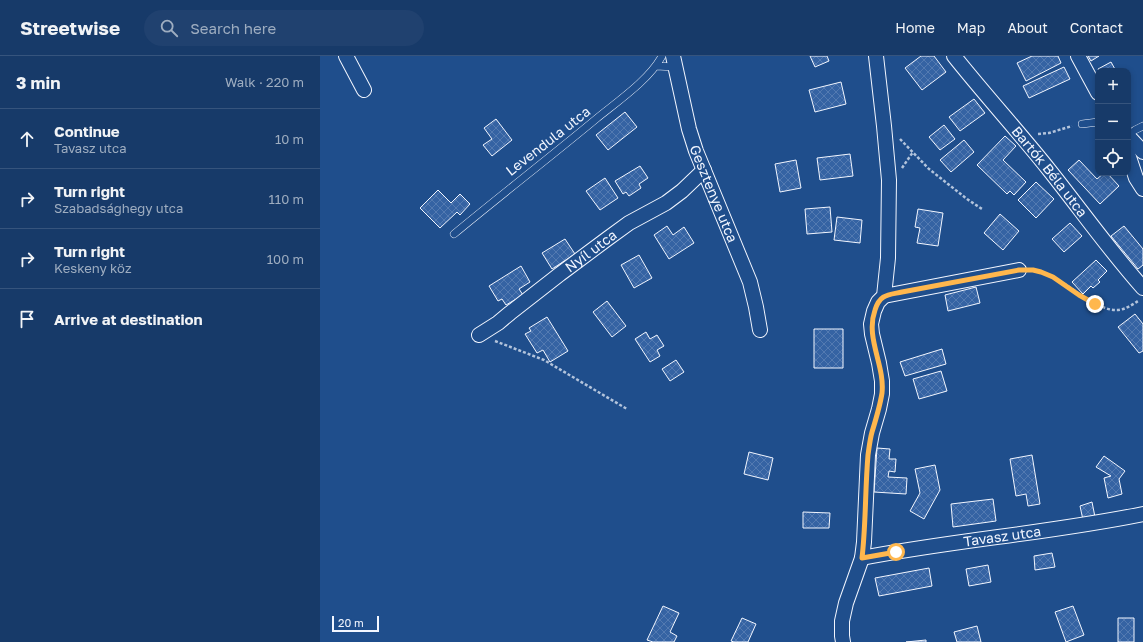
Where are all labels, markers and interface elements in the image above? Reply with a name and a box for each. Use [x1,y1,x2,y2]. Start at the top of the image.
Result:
search box [144,10,424,46]
text: Streetwise [20,16,120,39]
icon: search [158,17,180,39]
text: Search here [190,19,276,37]
text: Home [895,19,935,36]
text: Map [957,19,985,36]
text: About [1007,19,1048,36]
text: Contact [1070,19,1123,36]
map controls [1095,68,1131,176]
button: + [1095,68,1131,104]
text: 3 min [16,72,60,93]
text: Walk · 220 m [225,74,304,90]
street label: Levendula utca [502,102,593,179]
button: − [1095,104,1131,140]
text: Continue [54,122,120,140]
street label: Bartók Béla utca [1008,122,1091,220]
icon: ahead [16,128,38,150]
text: 10 m [275,131,304,147]
text: Tavasz utca [54,140,126,156]
button: locate [1095,140,1131,176]
street label: Gesztenye utca [687,143,742,245]
text: Turn right [54,182,125,200]
icon: right [16,188,38,210]
text: 110 m [269,191,304,207]
text: Szabadsághegy utca [54,200,183,216]
street label: Nyíl utca [561,226,620,275]
text: Turn right [54,242,125,260]
icon: right [16,248,38,270]
text: 100 m [267,251,304,267]
text: Keskeny köz [54,260,132,276]
route end [1086,295,1104,313]
icon: arrive [16,308,38,330]
text: Arrive at destination [54,310,203,328]
street label: Tavasz utca [962,522,1042,550]
route start [887,543,905,561]
scale bar [332,614,379,633]
text: 20 m [338,616,364,629]

